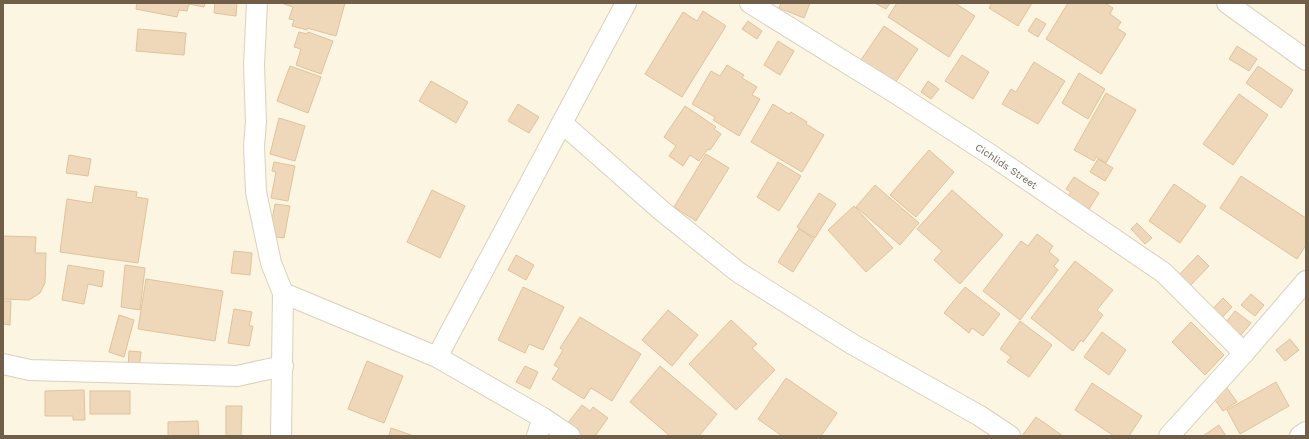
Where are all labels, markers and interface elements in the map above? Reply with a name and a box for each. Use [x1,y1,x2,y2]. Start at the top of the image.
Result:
street label: Cichlids Street [974,141,1040,191]

